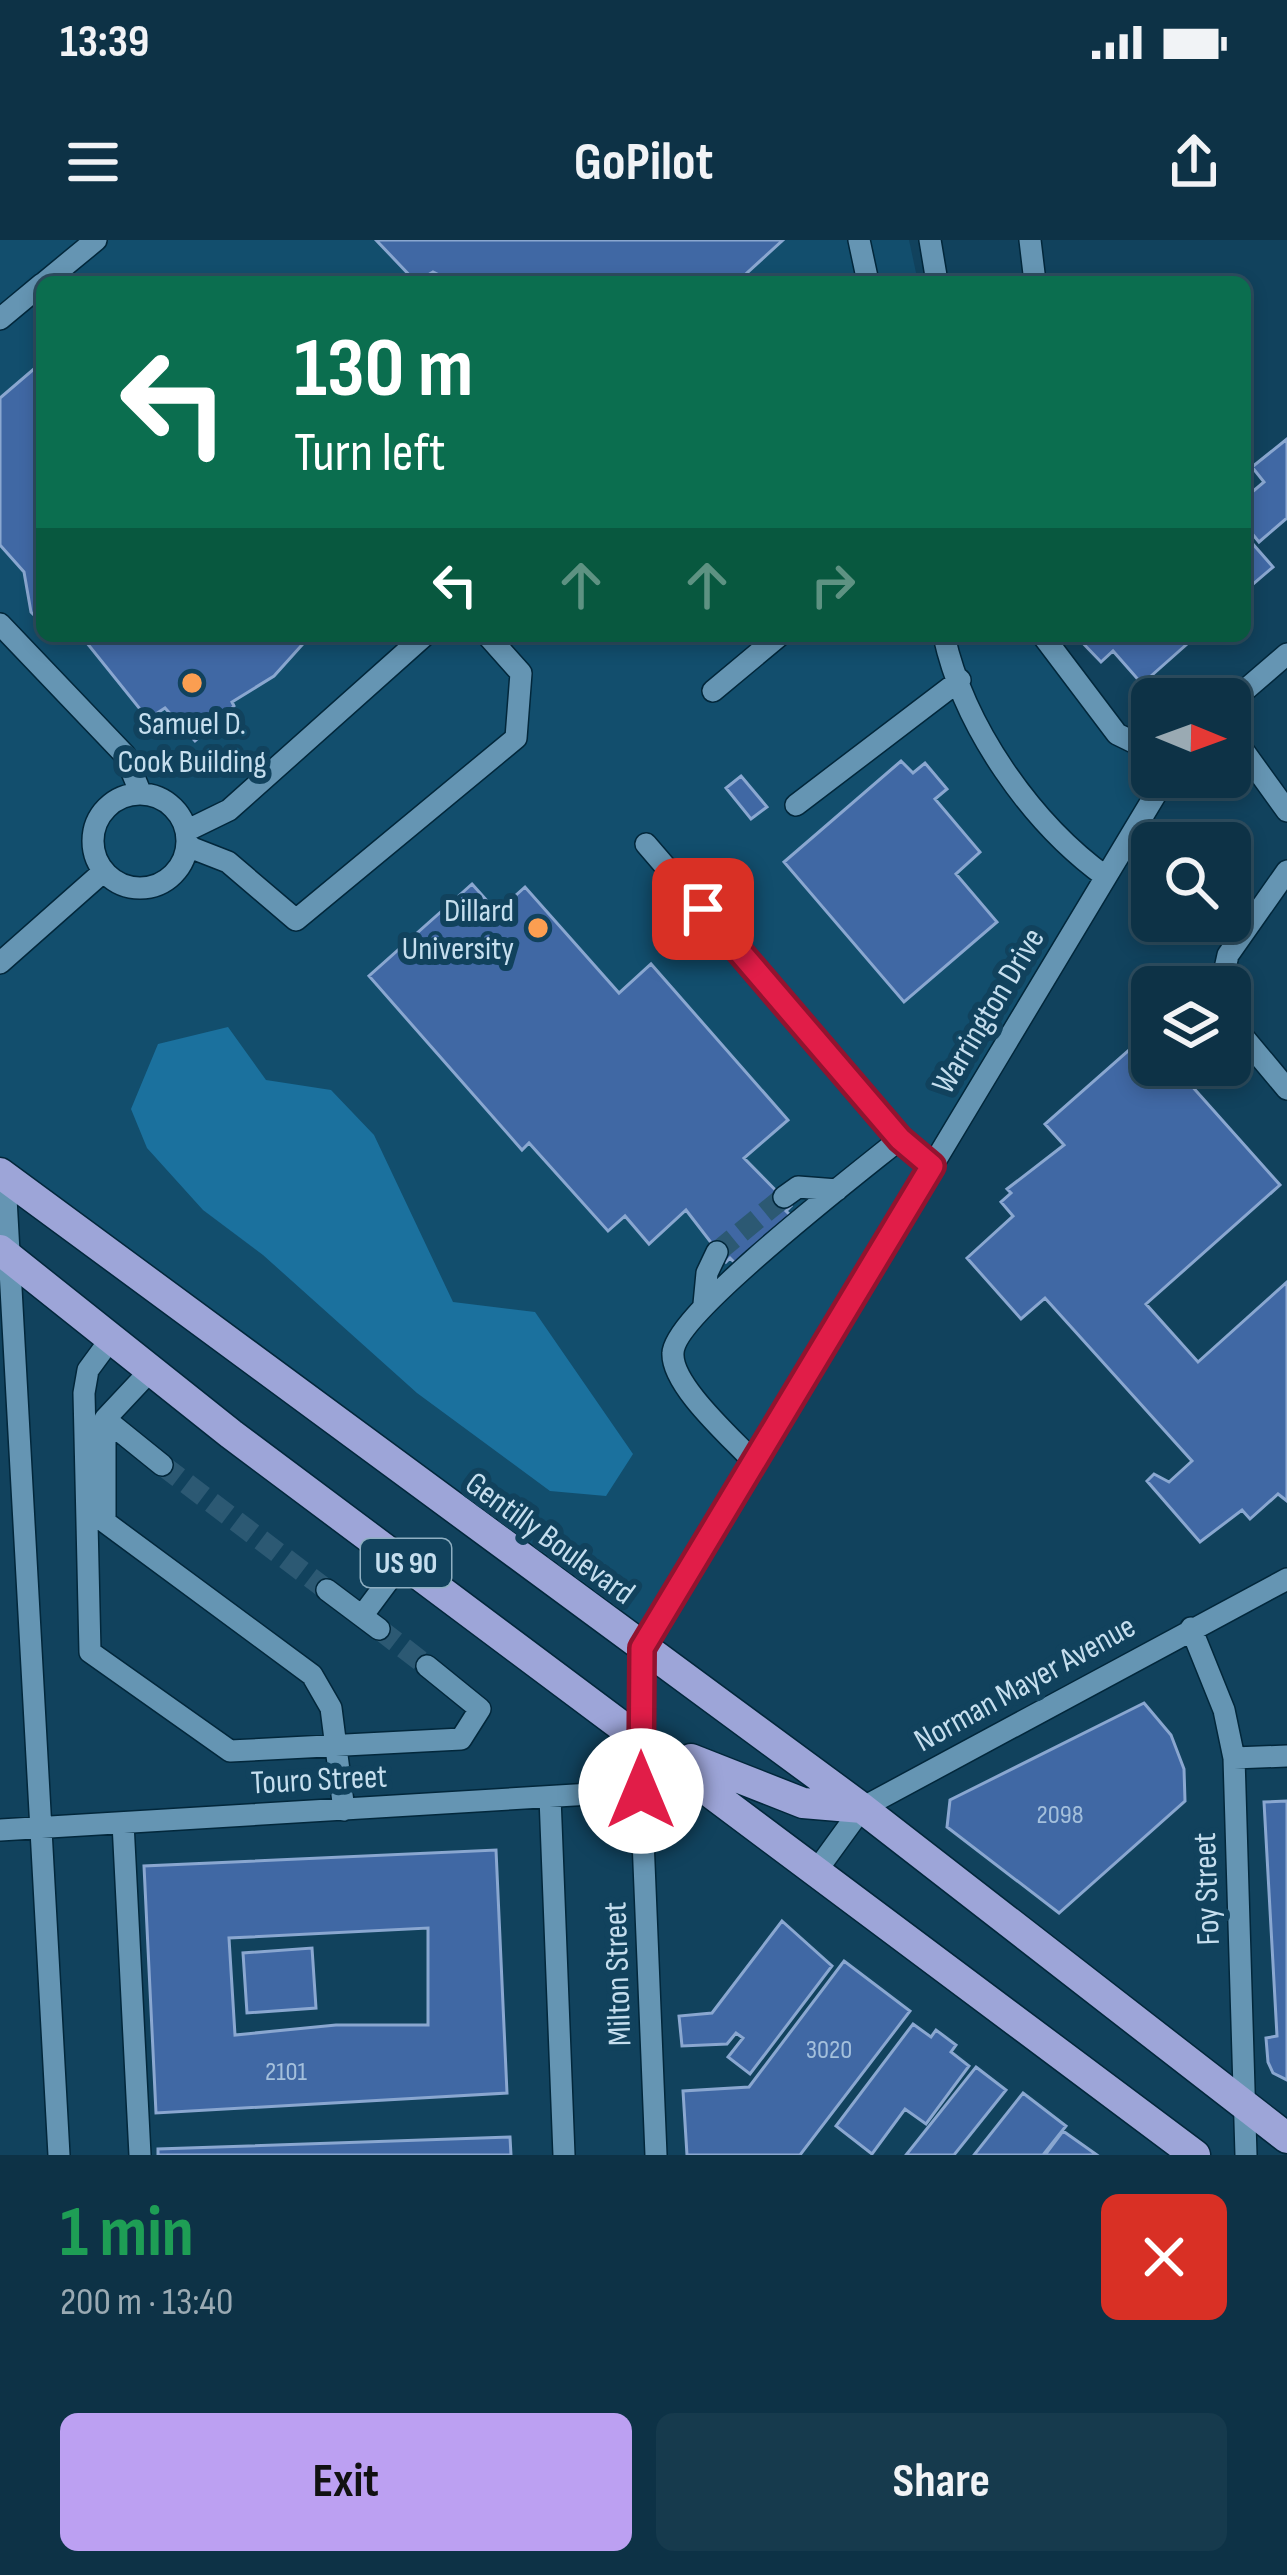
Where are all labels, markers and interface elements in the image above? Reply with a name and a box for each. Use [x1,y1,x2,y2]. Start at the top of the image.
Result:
text: 13:39 [60,15,149,70]
icon: menu [60,129,126,195]
icon: share [1161,129,1227,195]
text: GoPilot [574,130,713,195]
text: 130 m [294,319,473,420]
icon: left [96,324,252,480]
text: Turn left [294,421,446,486]
icon: left [422,552,488,618]
icon: ahead [548,552,614,618]
icon: ahead [674,552,740,618]
icon: right [800,552,866,618]
marker: Samuel D. Cook Building [179,670,205,696]
north arrow [1131,678,1251,798]
map controls [1131,678,1251,1086]
place label: Samuel D. Cook Building [118,704,266,782]
button: search [1131,822,1251,942]
pin [652,858,754,960]
icon: arrive [670,876,736,942]
place label: Dillard University [402,891,514,969]
marker: Dillard University [525,915,551,941]
street label: Warrington Drive [924,921,1054,1101]
button: layers [1131,966,1251,1086]
street label: Gentilly Boulevard [457,1464,642,1613]
road number: US 90 [361,1539,451,1587]
street label: Norman Mayer Avenue [907,1607,1142,1761]
position arrow [578,1728,704,1854]
street label: Touro Street [250,1756,388,1804]
house number: 2098 [1037,1799,1083,1831]
street label: Foy Street [1185,1832,1229,1946]
street label: Milton Street [595,1901,641,2047]
house number: 3020 [806,2034,852,2066]
house number: 2101 [265,2056,308,2088]
text: 1 min [60,2190,194,2277]
button: close [1101,2194,1227,2320]
text: 200 m · 13:40 [60,2279,233,2326]
button: Exit [60,2413,632,2551]
button: Share [656,2413,1227,2551]

